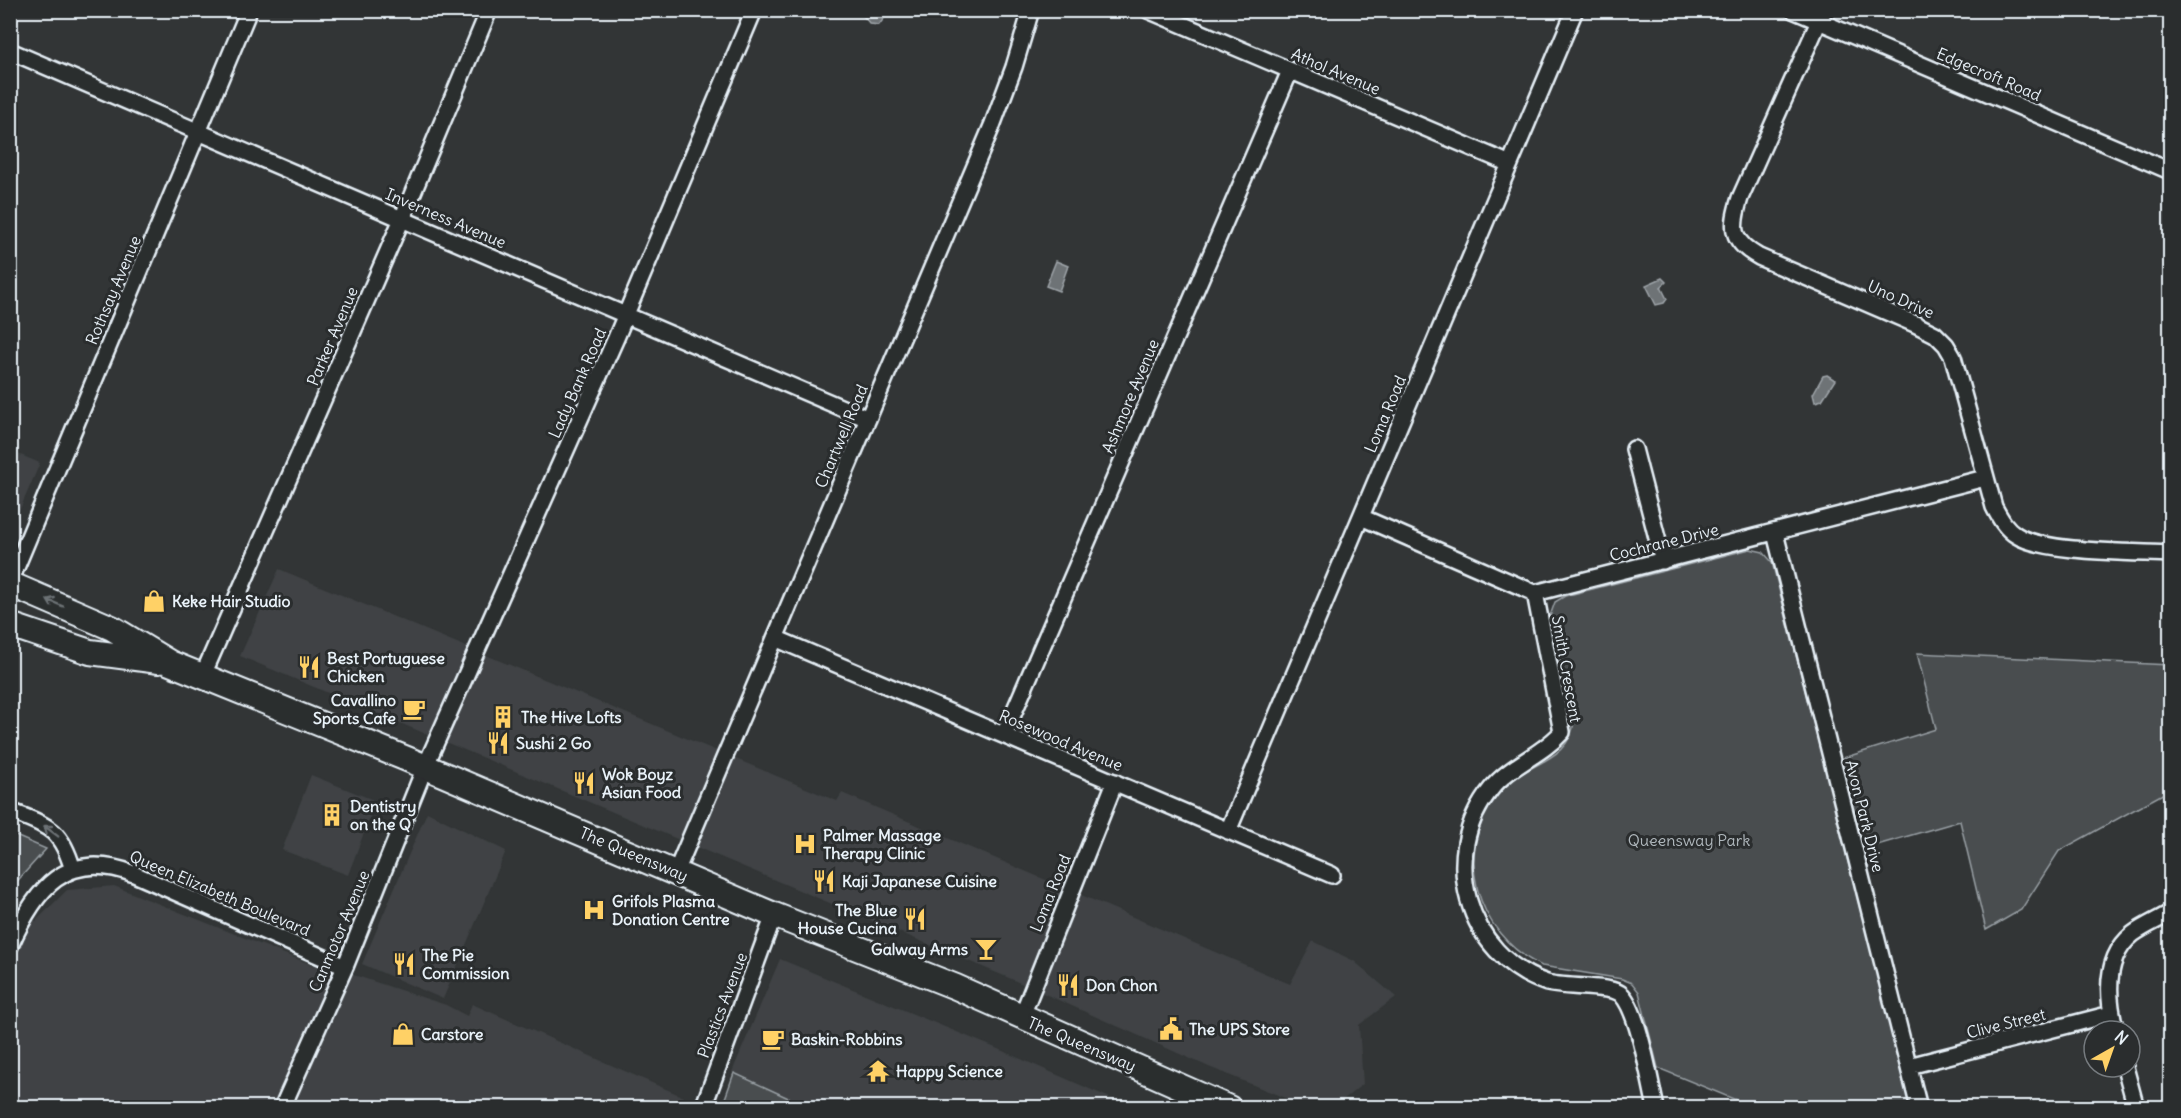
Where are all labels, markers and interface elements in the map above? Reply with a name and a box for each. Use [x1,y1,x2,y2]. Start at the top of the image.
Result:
street label: Athol Avenue [1288,43,1384,99]
street label: Edgecroft Road [1934,43,2044,105]
street label: Inverness Avenue [383,184,509,252]
street label: Rothsay Avenue [81,233,145,347]
street label: Uno Drive [1865,275,1937,323]
street label: Parker Avenue [302,284,362,388]
street label: Lady Bank Road [544,325,610,441]
street label: Ashmore Avenue [1097,336,1163,456]
street label: Loma Road [1360,372,1410,456]
street label: Chartwell Road [810,381,872,491]
street label: Cochrane Drive [1607,519,1721,565]
shop icon: Keke Hair Studio [141,588,167,614]
place label: Keke Hair Studio [172,591,290,611]
one-way arrow [46,597,65,608]
street label: Smith Crescent [1548,614,1586,725]
place label: Best Portuguese Chicken [327,648,445,686]
restaurant icon: Best Portuguese Chicken [296,654,322,680]
place label: Cavallino Sports Cafe [313,690,396,729]
cafe icon: Cavallino Sports Cafe [401,696,427,722]
building icon: The Hive Lofts [490,704,516,730]
street label: Rosewood Avenue [996,705,1126,775]
place label: The Hive Lofts [521,707,622,727]
restaurant icon: Sushi 2 Go [485,730,511,756]
place label: Sushi 2 Go [516,733,591,753]
street label: Avon Park Drive [1841,758,1889,874]
place label: Wok Boyz Asian Food [602,764,682,802]
restaurant icon: Wok Boyz Asian Food [571,770,597,796]
place label: Dentistry on the Q [350,796,416,834]
building icon: Dentistry on the Q [319,802,345,828]
street label: The Queensway [577,822,691,886]
one-way arrow [44,825,60,837]
place label: Palmer Massage Therapy Clinic [823,825,942,864]
park label: Queensway Park [1628,830,1750,850]
hospital icon: Palmer Massage Therapy Clinic [792,831,818,857]
street label: Queen Elizabeth Boulevard [127,846,313,940]
street label: Loma Road [1025,851,1075,935]
street label: Canmotor Avenue [304,867,374,995]
restaurant icon: Kaji Japanese Cuisine [811,868,837,894]
place label: Kaji Japanese Cuisine [842,871,997,892]
place label: Grifols Plasma Donation Centre [612,891,730,929]
hospital icon: Grifols Plasma Donation Centre [581,897,607,923]
place label: The Blue House Cucina [798,900,897,938]
restaurant icon: The Blue House Cucina [902,906,928,932]
bar icon: Galway Arms [973,936,999,962]
place label: Galway Arms [871,939,968,960]
place label: The Pie Commission [422,945,509,983]
street label: Plastics Avenue [693,949,751,1061]
restaurant icon: The Pie Commission [391,951,417,977]
restaurant icon: Don Chon [1055,972,1081,998]
place label: Don Chon [1086,975,1157,995]
street label: Clive Street [1964,1003,2048,1042]
street label: The Queensway [1025,1012,1139,1076]
public building icon: The UPS Store [1158,1016,1184,1042]
place label: The UPS Store [1189,1019,1290,1039]
north arrow [2082,1019,2142,1079]
shop icon: Carstore [390,1021,416,1047]
place label: Carstore [421,1024,484,1044]
cafe icon: Baskin-Robbins [760,1026,786,1052]
text: N [2111,1026,2132,1049]
place label: Baskin-Robbins [791,1029,902,1049]
temple icon: Happy Science [865,1058,891,1084]
place label: Happy Science [896,1061,1003,1082]

